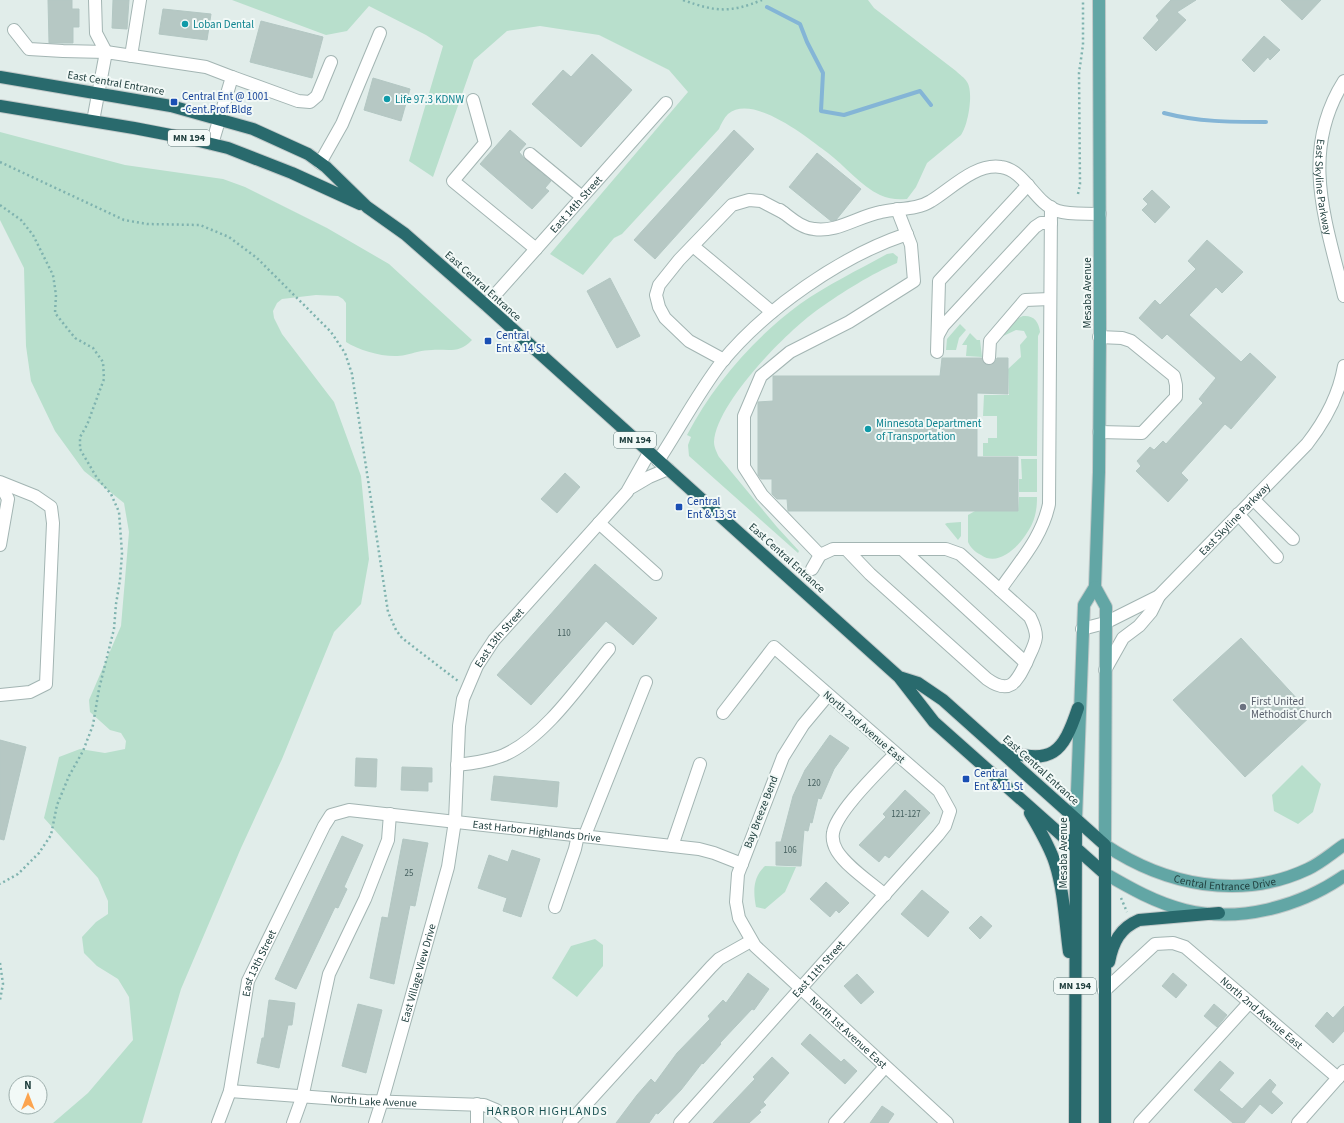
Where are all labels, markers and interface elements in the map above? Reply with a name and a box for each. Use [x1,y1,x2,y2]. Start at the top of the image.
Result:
place label: Loban Dental [193,17,254,32]
marker: Loban Dental [180,19,190,29]
street label: East Central Entrance [66,67,166,99]
place label: Central Ent @ 1001 -Cent.Prof.Bldg [182,89,269,117]
place label: Life 97.3 KDNW [395,92,464,107]
marker: Life 97.3 KDNW [382,94,392,104]
marker: Central Ent @ 1001 -Cent.Prof.Bldg [169,97,179,107]
road number: MN 194 [168,130,210,146]
street label: East Skyline Parkway [1312,138,1336,236]
street label: East 14th Street [546,172,606,236]
street label: East Central Entrance [442,248,525,325]
street label: Mesaba Avenue [1080,257,1095,329]
place label: Central Ent & 14 St [496,328,545,356]
marker: Central Ent & 14 St [483,336,493,346]
place label: Minnesota Department of Transportation [876,416,982,444]
marker: Minnesota Department of Transportation [863,424,873,434]
road number: MN 194 [614,432,656,448]
street label: East Skyline Parkway [1195,479,1273,559]
place label: Central Ent & 13 St [687,494,736,522]
marker: Central Ent & 13 St [674,502,684,512]
street label: East Central Entrance [746,520,829,597]
street label: East 13th Street [471,604,527,670]
house number: 110 [557,627,571,640]
street label: North 2nd Avenue East [820,687,908,767]
place label: First United Methodist Church [1251,694,1332,722]
marker: First United Methodist Church [1238,702,1248,712]
street label: East Central Entrance [1000,732,1083,809]
place label: Central Ent & 11 St [974,766,1023,794]
street label: Bay Breeze Bend [740,774,782,850]
marker: Central Ent & 11 St [961,774,971,784]
house number: 120 [807,777,821,790]
house number: 121-127 [891,808,921,821]
street label: East Harbor Highlands Drive [472,816,602,846]
street label: Mesaba Avenue [1056,817,1071,889]
house number: 106 [783,844,797,857]
house number: 25 [405,867,414,880]
street label: Central Entrance Drive [1172,870,1278,894]
street label: East Village View Drive [397,921,439,1024]
street label: East 13th Street [238,927,280,998]
street label: East 11th Street [788,937,848,1001]
street label: North 2nd Avenue East [1217,973,1306,1052]
road number: MN 194 [1054,978,1096,994]
street label: North 1st Avenue East [807,993,891,1072]
north arrow [8,1075,48,1115]
text: N [24,1078,32,1093]
street label: North Lake Avenue [330,1091,418,1110]
district label: HARBOR HIGHLANDS [486,1103,608,1120]

